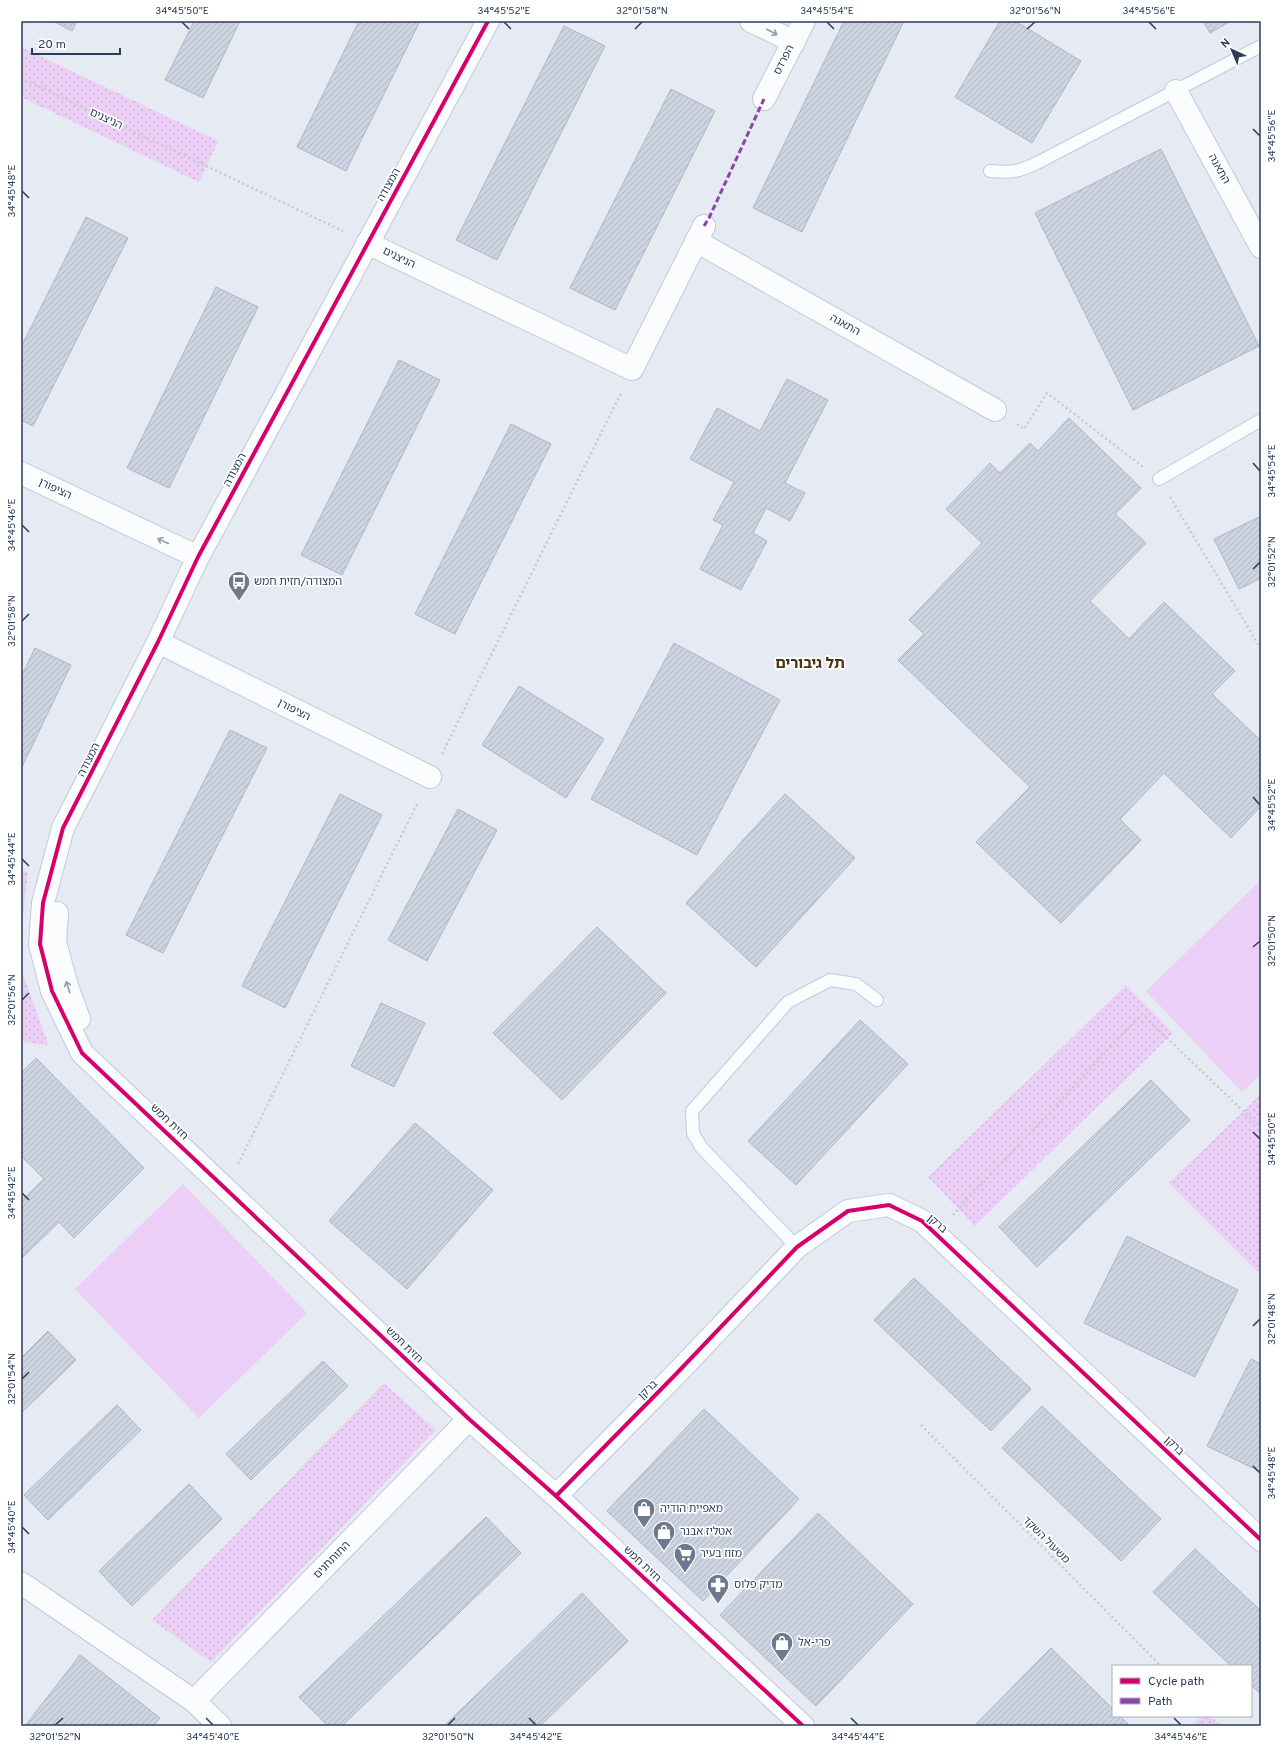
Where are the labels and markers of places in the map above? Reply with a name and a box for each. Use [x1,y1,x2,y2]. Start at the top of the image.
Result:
bus stop icon: המצודה/חזית חמש [226,569,252,602]
place label: המצודה/חזית חמש [254,575,342,589]
shop icon: מאפיית הודיה [631,1496,657,1529]
place label: מאפיית הודיה [660,1502,723,1516]
shop icon: אטליז אבנר [651,1519,677,1552]
place label: אטליז אבנר [680,1525,732,1539]
supermarket icon: מזוז בעיר [672,1541,698,1574]
place label: מזוז בעיר [700,1547,742,1561]
pharmacy icon: מדיק פלוס [705,1572,731,1605]
place label: מדיק פלוס [734,1578,783,1592]
shop icon: פרי-אל [769,1630,795,1663]
place label: פרי-אל [798,1636,831,1650]

